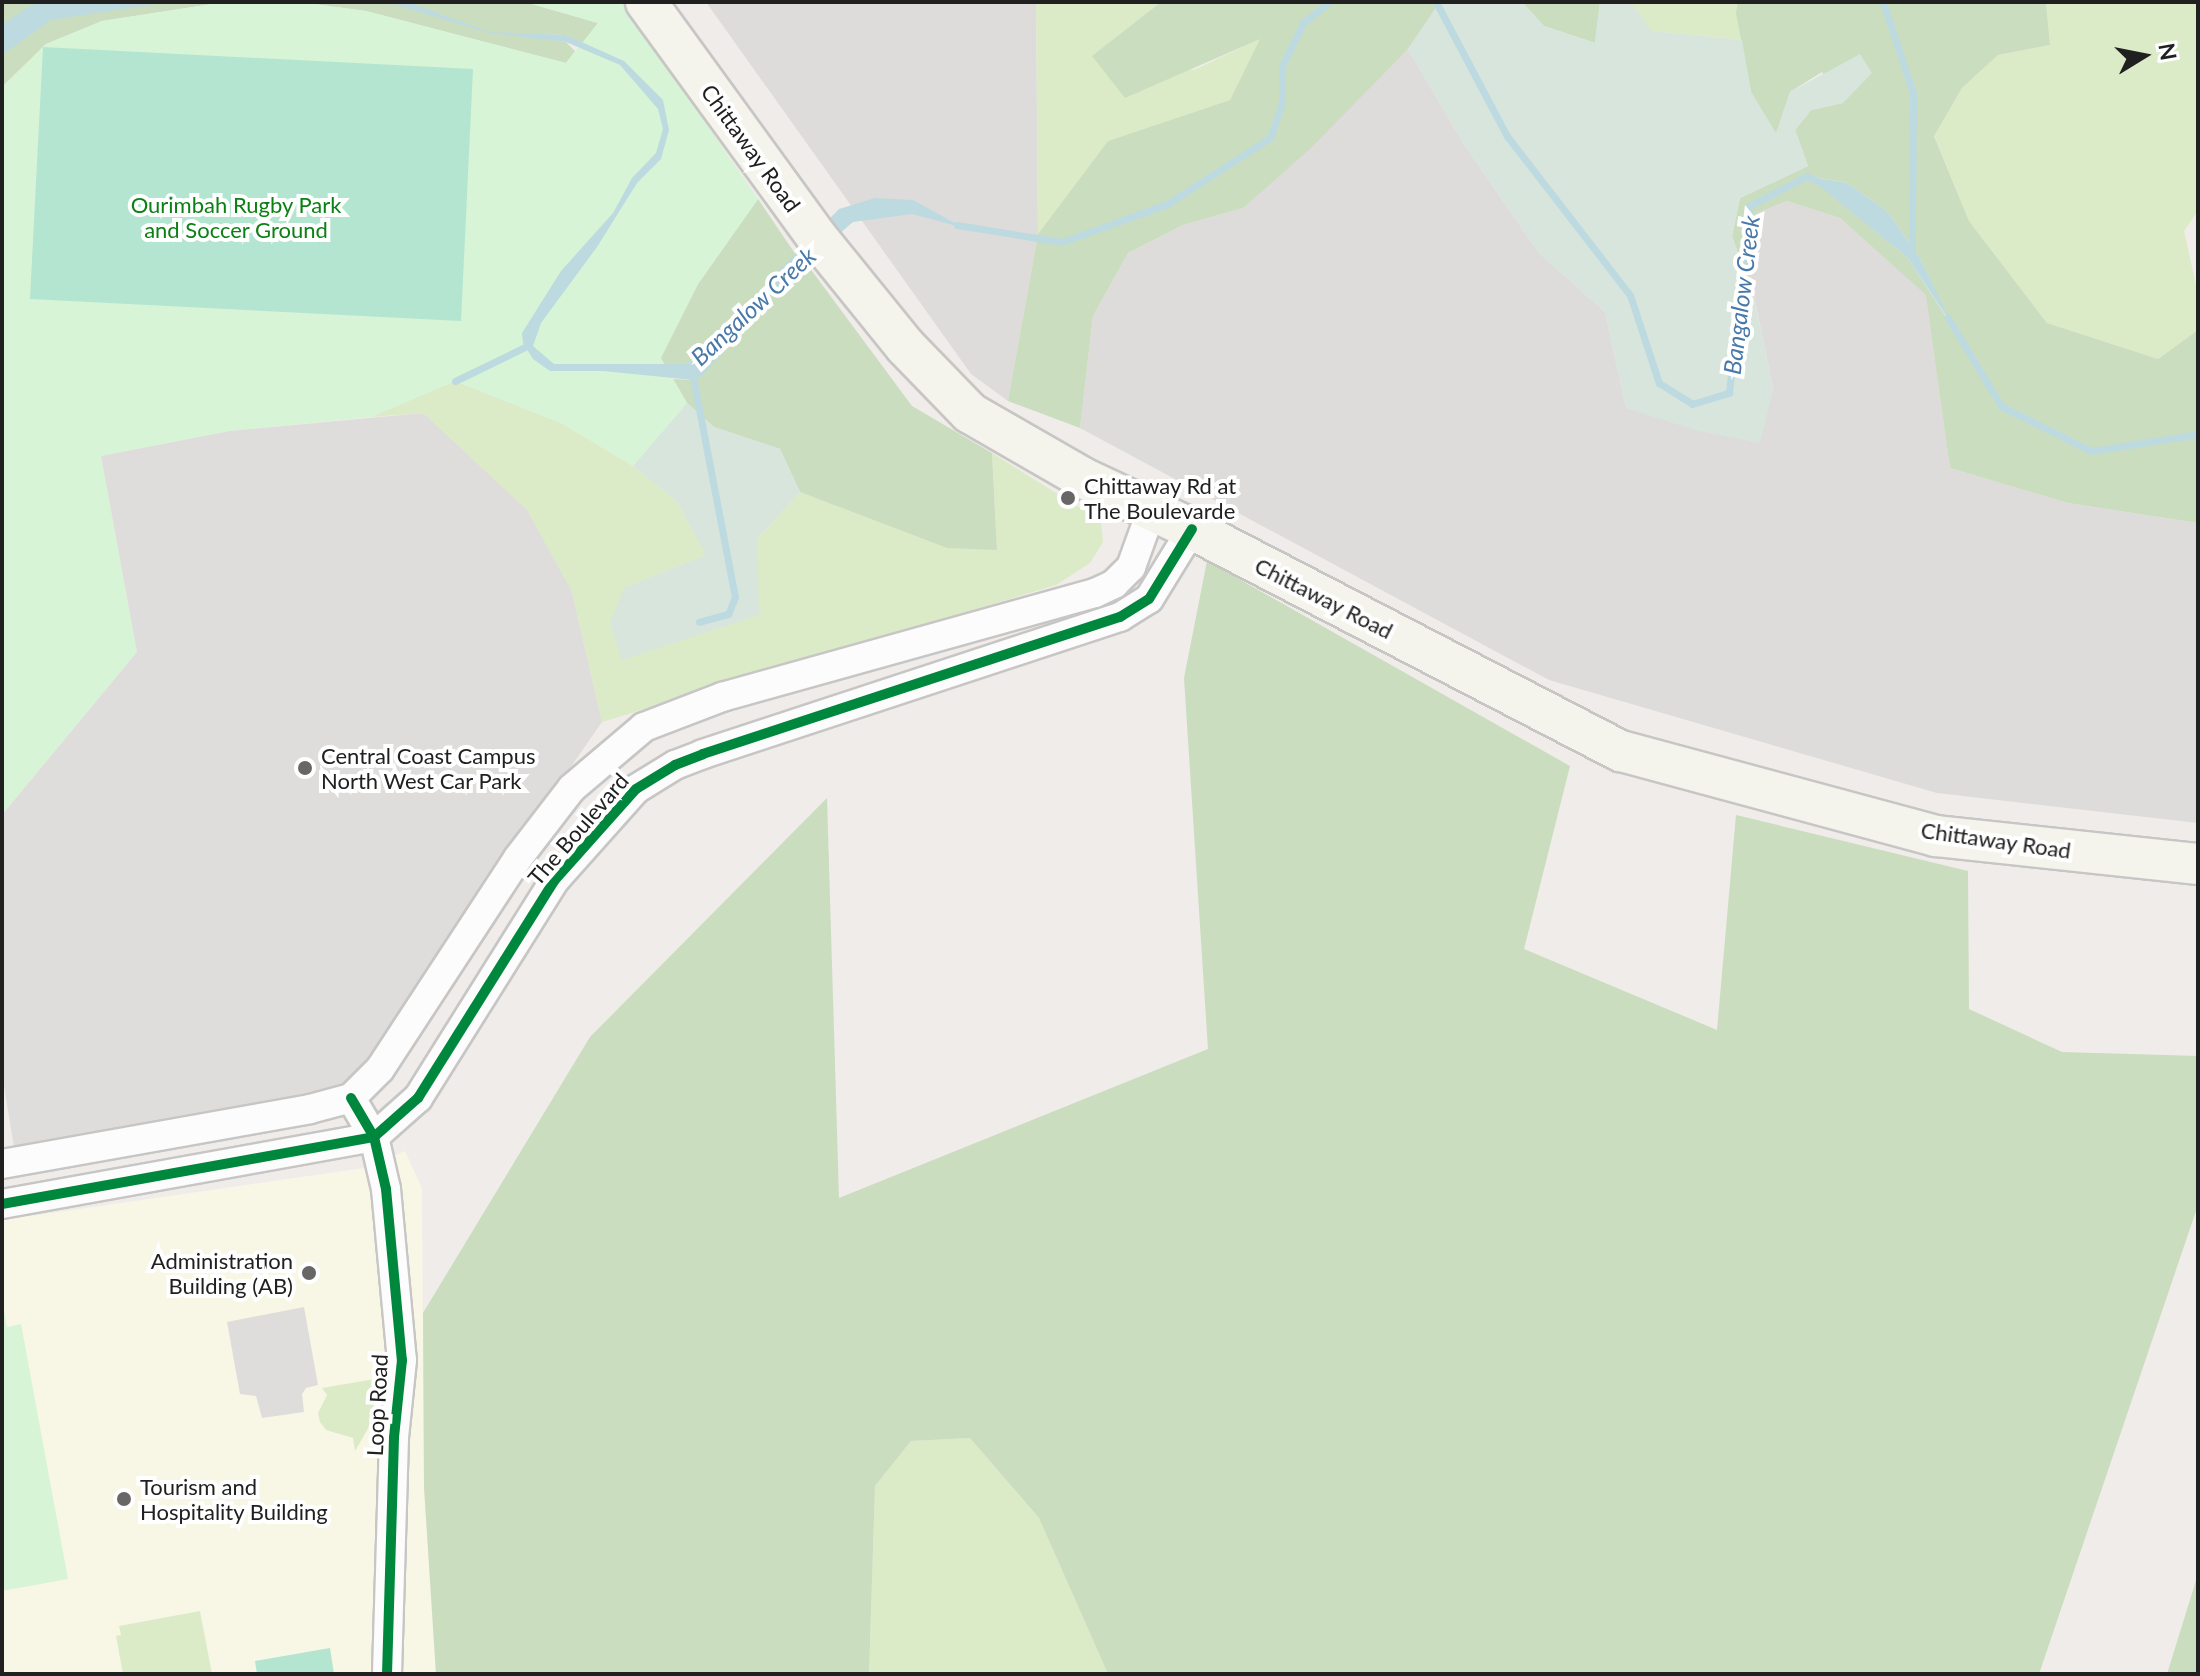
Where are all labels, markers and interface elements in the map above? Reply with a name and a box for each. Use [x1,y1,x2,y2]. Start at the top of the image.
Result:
north arrow [2104,16,2184,96]
text: N [2153,41,2183,62]
street label: Chittaway Road [696,79,806,217]
park label: Ourimbah Rugby Park and Soccer Ground [130,191,342,242]
water label: Bangalow Creek [1717,214,1765,376]
water label: Bangalow Creek [685,241,821,371]
place label: Chittaway Rd at The Boulevarde [1084,472,1237,524]
marker: Chittaway Rd at The Boulevarde [1059,489,1077,507]
street label: Chittaway Road [1250,552,1398,644]
place label: Central Coast Campus North West Car Park [321,742,535,794]
marker: Central Coast Campus North West Car Park [296,759,314,777]
street label: The Boulevard [522,768,634,890]
street label: Chittaway Road [1919,816,2073,864]
place label: Administration Building (AB) [151,1247,293,1298]
marker: Administration Building (AB) [300,1264,318,1282]
street label: Loop Road [361,1353,393,1457]
place label: Tourism and Hospitality Building [140,1473,328,1524]
marker: Tourism and Hospitality Building [115,1490,133,1508]

